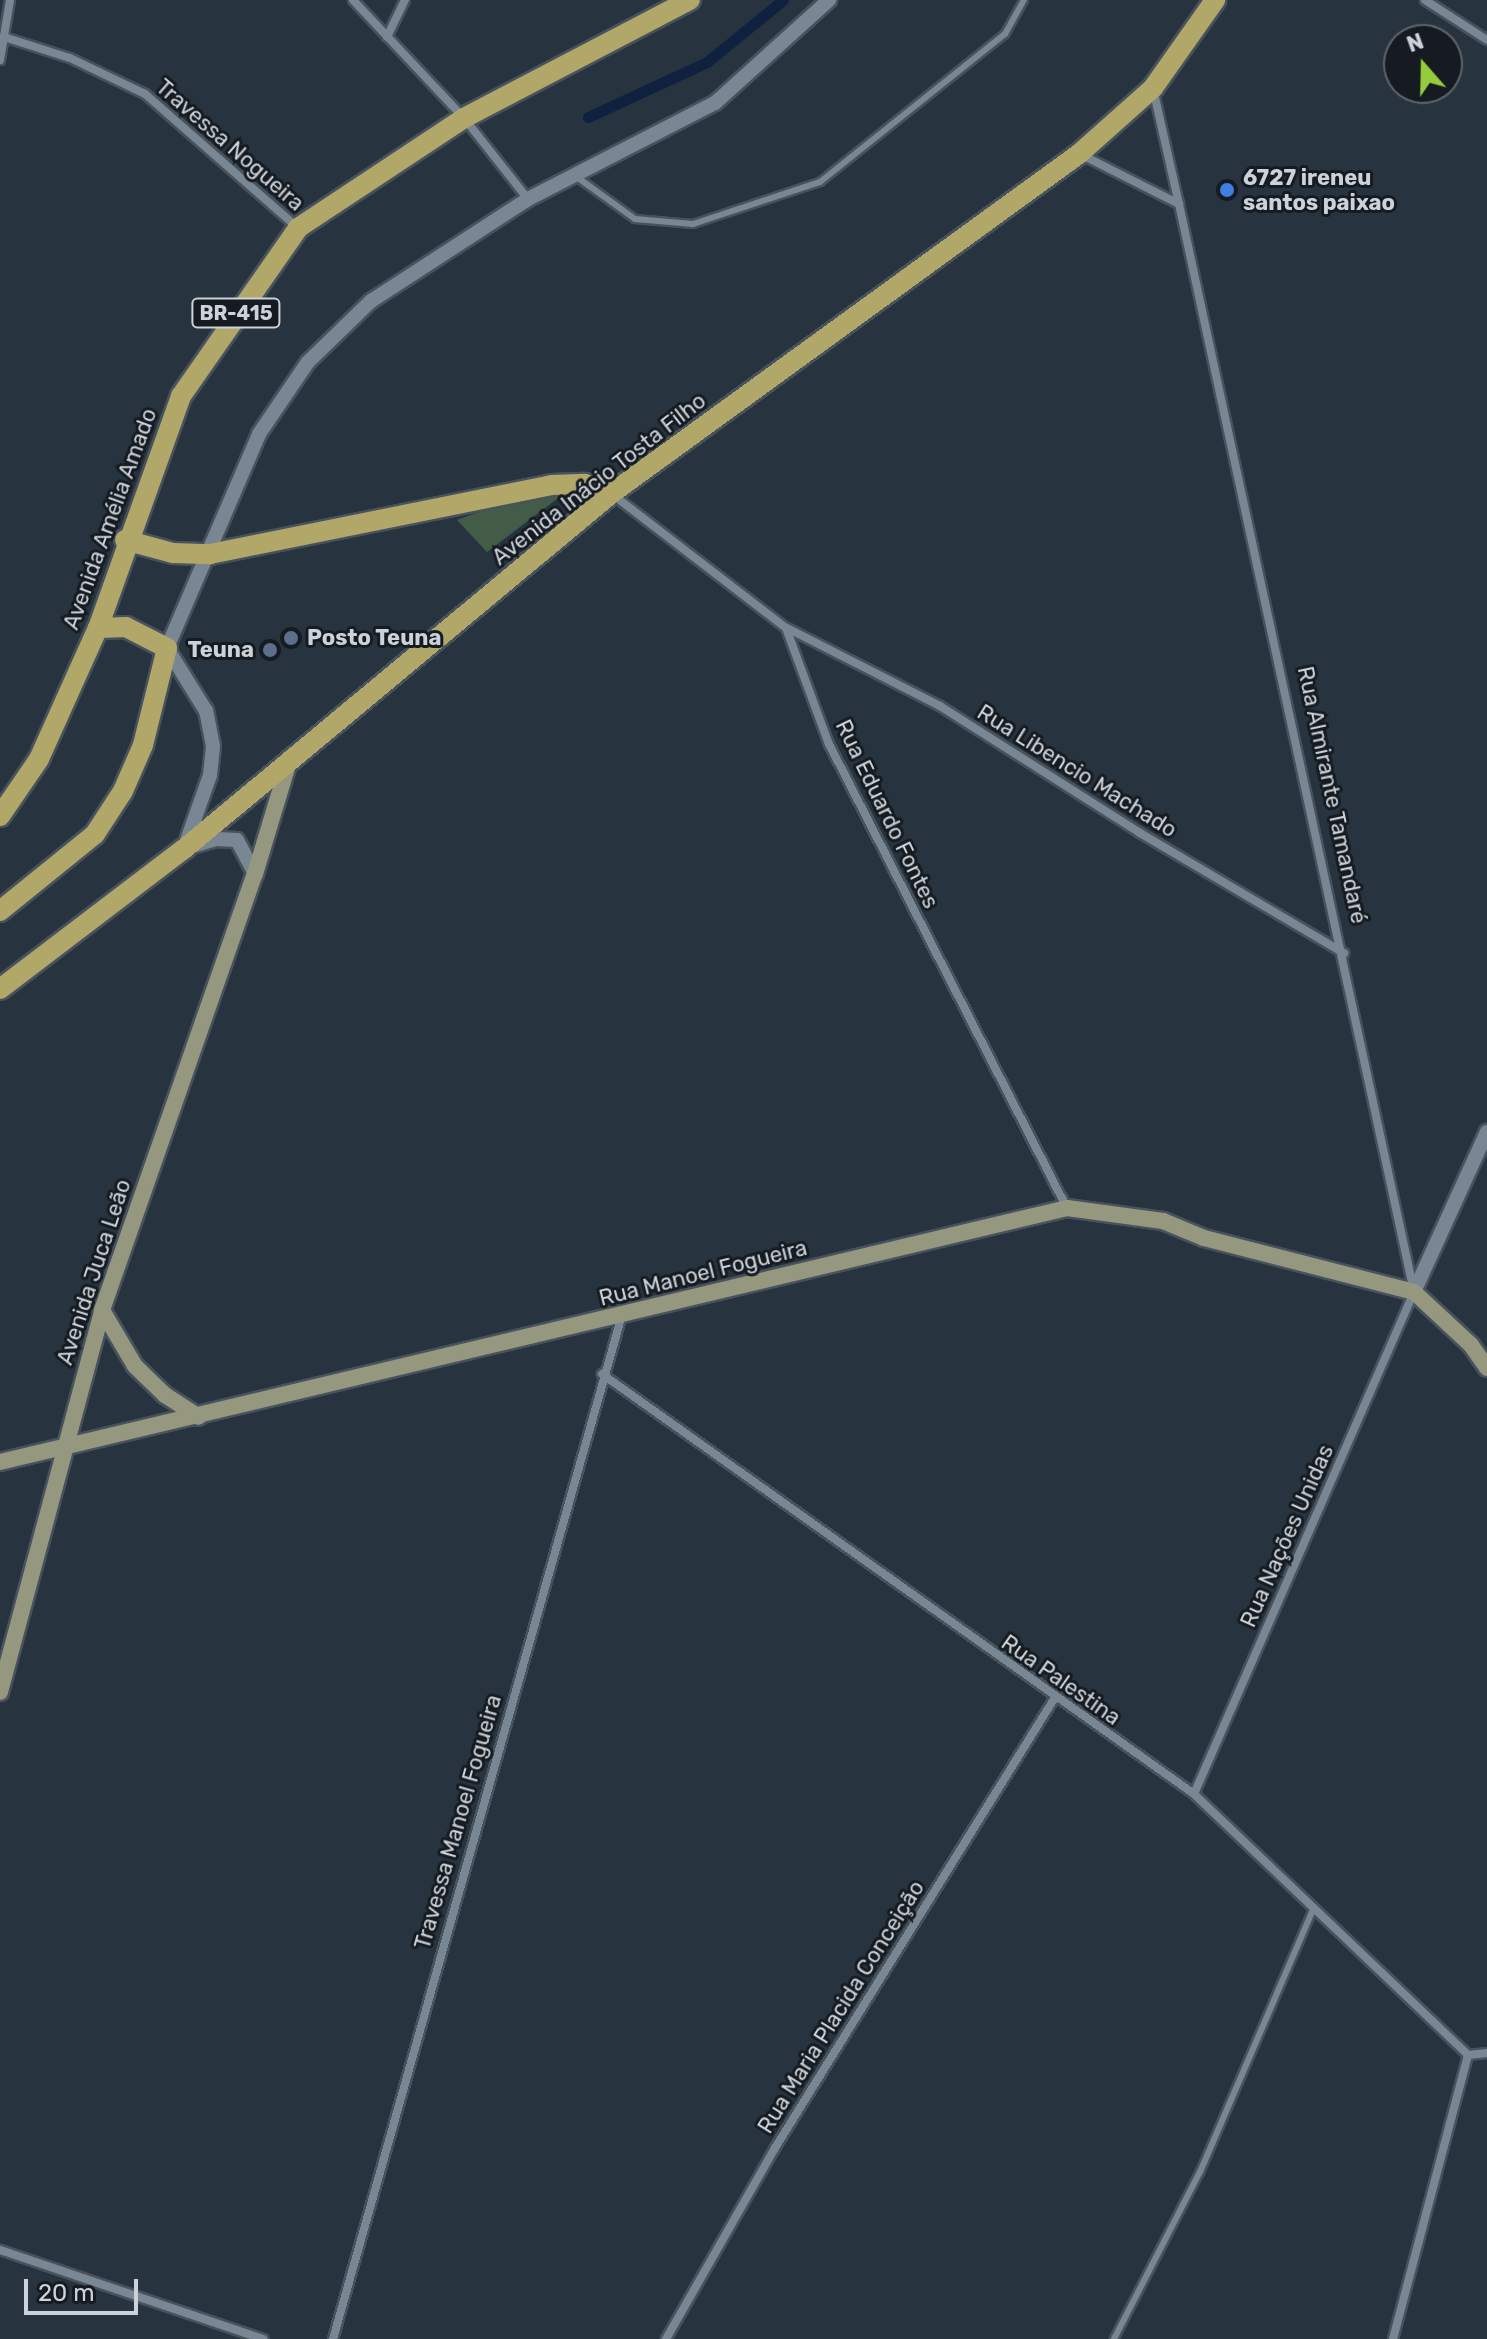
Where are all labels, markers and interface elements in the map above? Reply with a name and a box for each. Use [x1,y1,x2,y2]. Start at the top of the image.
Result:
north arrow [1383,24,1463,104]
text: N [1403,27,1427,58]
street label: Travessa Nogueira [151,74,309,216]
place label: 6727 ireneu santos paixao [1243,164,1395,216]
marker: 6727 ireneu santos paixao [1218,181,1236,199]
road number: BR-415 [190,297,282,329]
street label: Avenida Inácio Tosta Filho [487,387,711,571]
street label: Avenida Amélia Amado [58,404,162,634]
place label: Posto Teuna [307,625,442,651]
marker: Posto Teuna [282,629,300,647]
place label: Teuna [188,637,254,663]
marker: Teuna [261,641,279,659]
street label: Rua Almirante Tamandaré [1292,663,1372,927]
street label: Rua Libencio Machado [972,699,1182,843]
street label: Rua Eduardo Fontes [830,715,944,913]
street label: Avenida Juca Leão [52,1176,136,1368]
street label: Rua Manoel Fogueira [596,1234,810,1312]
street label: Rua Nações Unidas [1235,1441,1339,1631]
street label: Rua Palestina [996,1629,1126,1731]
street label: Travessa Manoel Fogueira [409,1692,507,1952]
street label: Rua Maria Placida Conceição [752,1876,930,2138]
scale bar [28,2263,142,2313]
text: 20 m [38,2279,95,2307]

